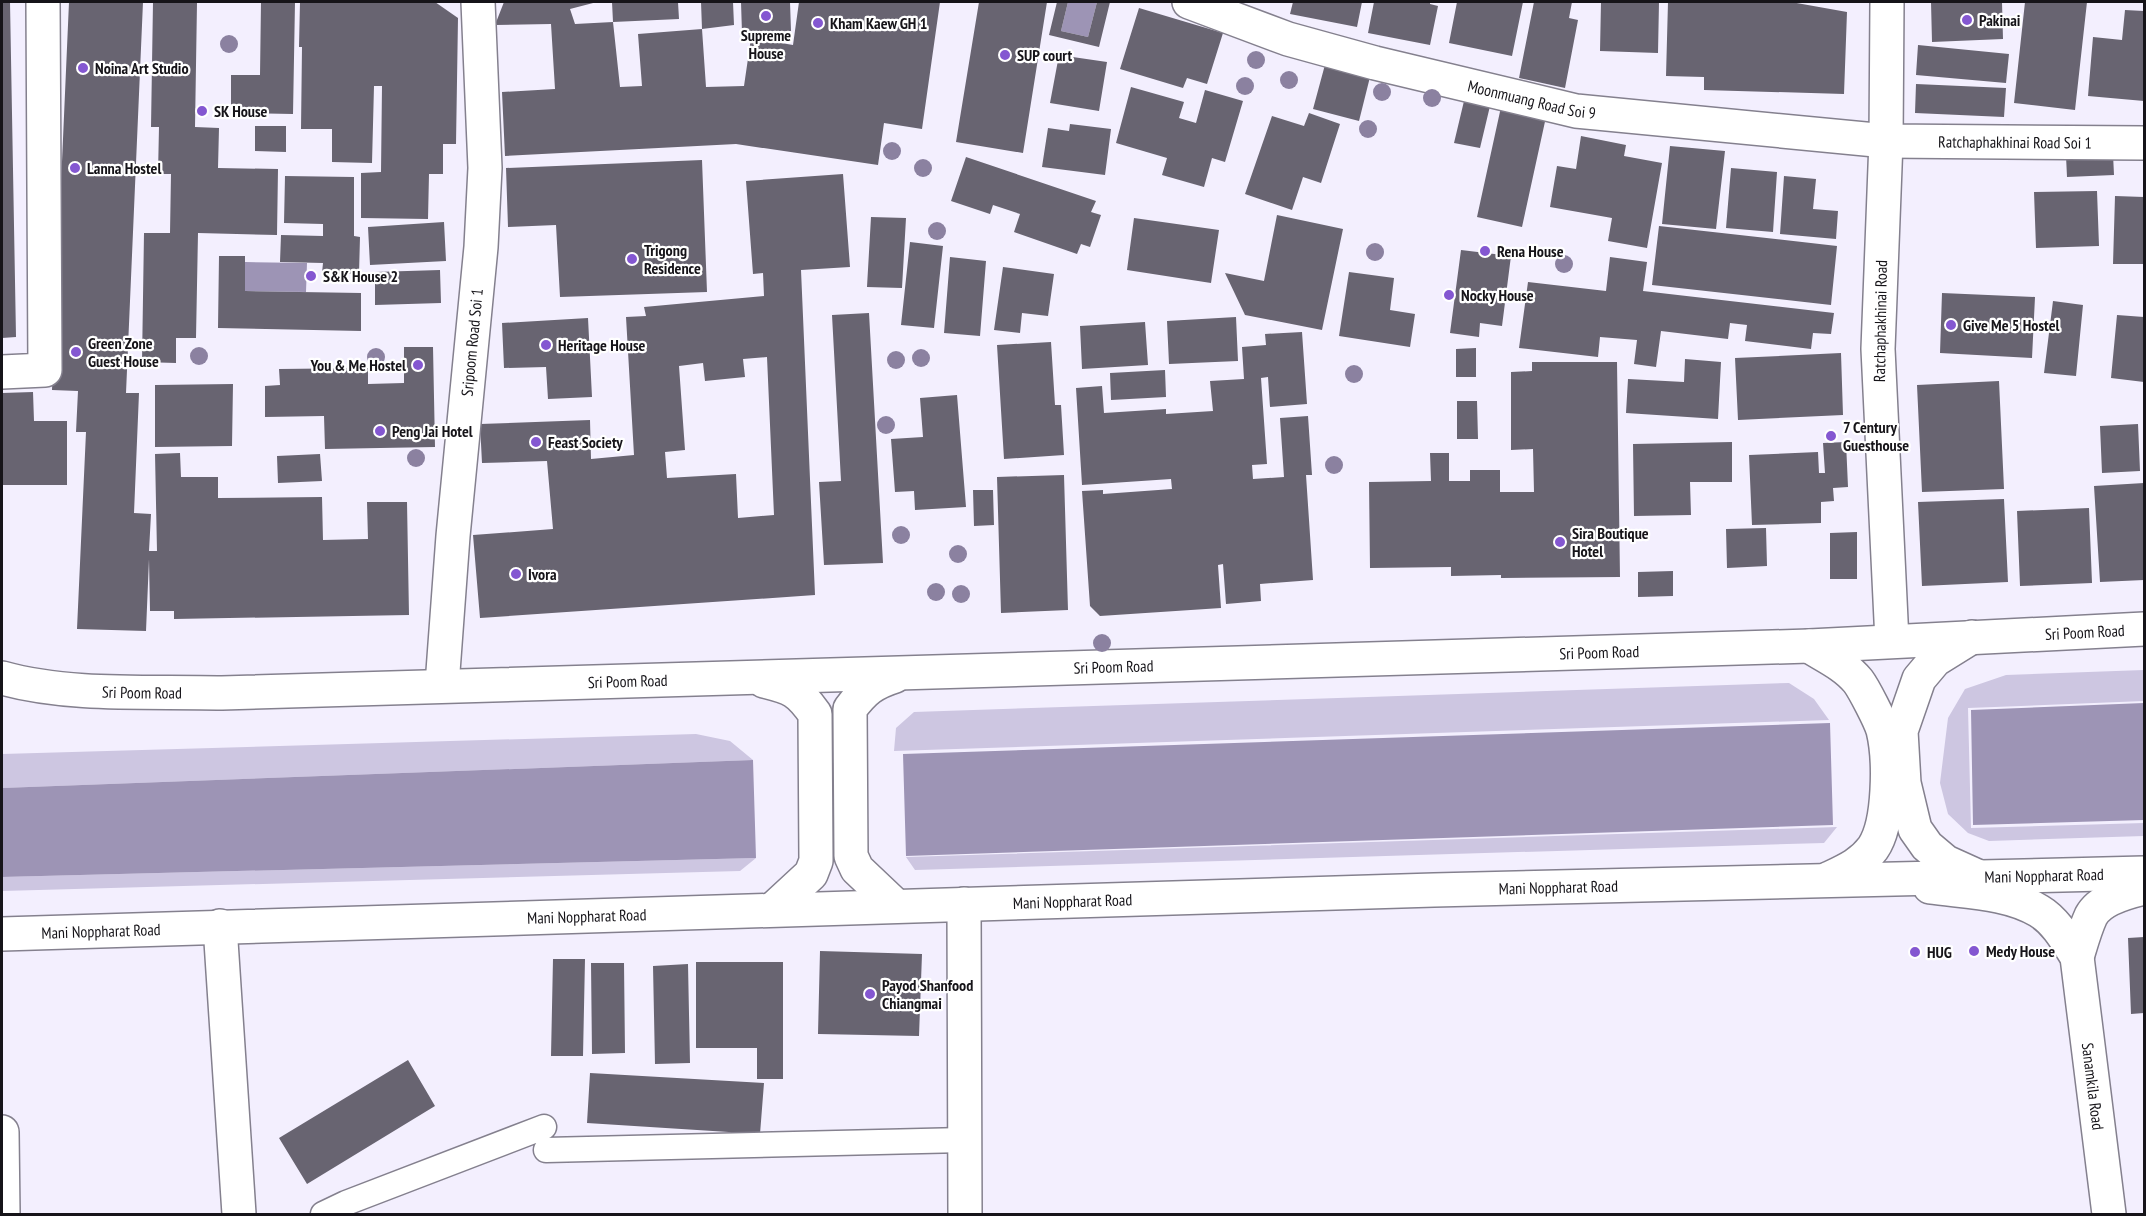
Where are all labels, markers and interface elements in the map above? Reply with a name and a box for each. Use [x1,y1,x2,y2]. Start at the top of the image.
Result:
marker: Supreme House [759,9,773,23]
place label: Pakinai [1979,10,2021,30]
place label: Kham Kaew GH 1 [830,13,927,33]
marker: Pakinai [1960,13,1974,27]
marker: Kham Kaew GH 1 [811,16,825,30]
place label: Supreme House [741,25,791,63]
place label: SUP court [1017,45,1072,65]
marker: SUP court [998,48,1012,62]
place label: Noina Art Studio [95,58,189,78]
marker: Noina Art Studio [76,61,90,75]
street label: Moonmuang Road Soi 9 [1466,75,1597,123]
place label: SK House [214,101,268,121]
marker: SK House [195,104,209,118]
street label: Ratchaphakhinai Road Soi 1 [1938,131,2092,153]
place label: Lanna Hostel [87,158,161,178]
marker: Lanna Hostel [68,161,82,175]
place label: Trigong Residence [644,240,701,278]
place label: Rena House [1497,241,1564,261]
marker: Rena House [1478,244,1492,258]
marker: Trigong Residence [625,252,639,266]
street label: Ratchaphakhinai Road [1869,260,1891,382]
place label: S&K House 2 [323,266,398,286]
marker: S&K House 2 [304,269,318,283]
place label: Nocky House [1461,285,1534,305]
street label: Sripoom Road Soi 1 [457,288,487,397]
marker: Nocky House [1442,288,1456,302]
place label: Give Me 5 Hostel [1963,315,2059,335]
marker: Give Me 5 Hostel [1944,318,1958,332]
place label: Green Zone Guest House [88,333,159,371]
place label: Heritage House [558,335,646,355]
marker: Heritage House [539,338,553,352]
marker: Green Zone Guest House [69,345,83,359]
place label: You & Me Hostel [310,355,406,375]
marker: You & Me Hostel [411,358,425,372]
place label: 7 Century Guesthouse [1843,417,1909,455]
place label: Peng Jai Hotel [392,421,473,441]
marker: Peng Jai Hotel [373,424,387,438]
marker: 7 Century Guesthouse [1824,429,1838,443]
place label: Feast Society [548,432,623,452]
marker: Feast Society [529,435,543,449]
place label: Sira Boutique Hotel [1572,523,1649,561]
marker: Sira Boutique Hotel [1553,535,1567,549]
place label: Ivora [528,564,557,584]
marker: Ivora [509,567,523,581]
street label: Sri Poom Road [2044,620,2125,644]
street label: Sri Poom Road [1559,641,1640,663]
street label: Sri Poom Road [1073,655,1154,678]
street label: Sri Poom Road [587,670,668,692]
street label: Sri Poom Road [102,682,182,703]
street label: Mani Noppharat Road [1984,864,2104,887]
street label: Mani Noppharat Road [1498,876,1618,898]
street label: Mani Noppharat Road [1013,889,1133,913]
street label: Mani Noppharat Road [527,904,647,928]
street label: Mani Noppharat Road [41,919,161,943]
place label: Medy House [1986,941,2055,961]
place label: HUG [1927,942,1952,962]
marker: Medy House [1967,944,1981,958]
marker: HUG [1908,945,1922,959]
place label: Payod Shanfood Chiangmai [882,975,973,1013]
marker: Payod Shanfood Chiangmai [863,987,877,1001]
street label: Sanamkila Road [2078,1042,2108,1131]

